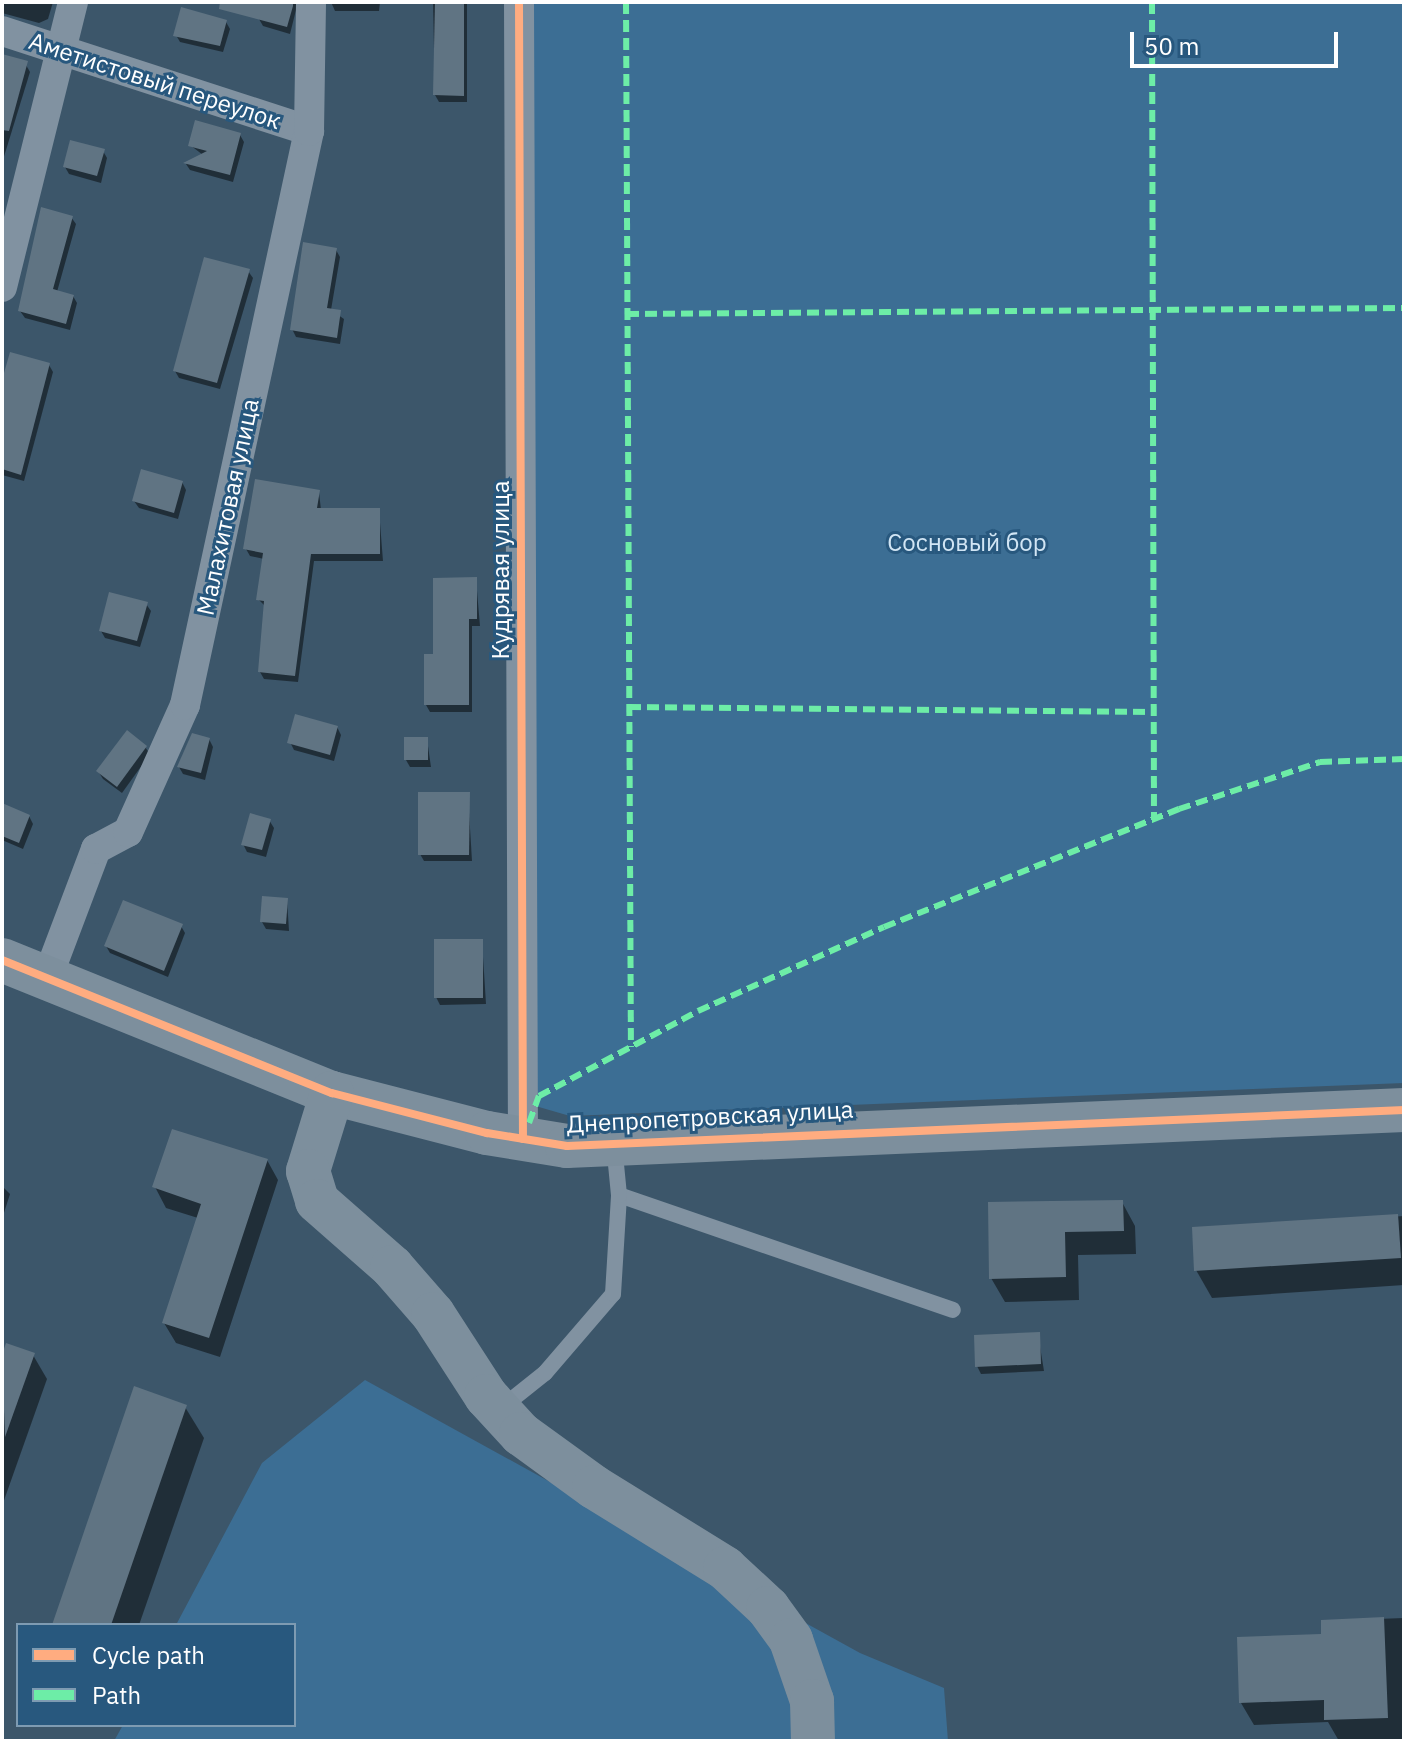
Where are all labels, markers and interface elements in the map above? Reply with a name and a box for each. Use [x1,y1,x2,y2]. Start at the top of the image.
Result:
scale bar [1134,16,1342,66]
street label: Аметистовый переулок [25,27,285,135]
text: 50 m [1144,30,1199,62]
street label: Малахитовая улица [191,396,265,618]
street label: Кудрявая улица [487,480,515,660]
park label: Сосновый бор [887,529,1047,557]
street label: Днепропетровская улица [566,1095,854,1139]
legend [16,1623,296,1727]
text: Cycle path [92,1639,205,1671]
text: Path [92,1679,141,1711]

